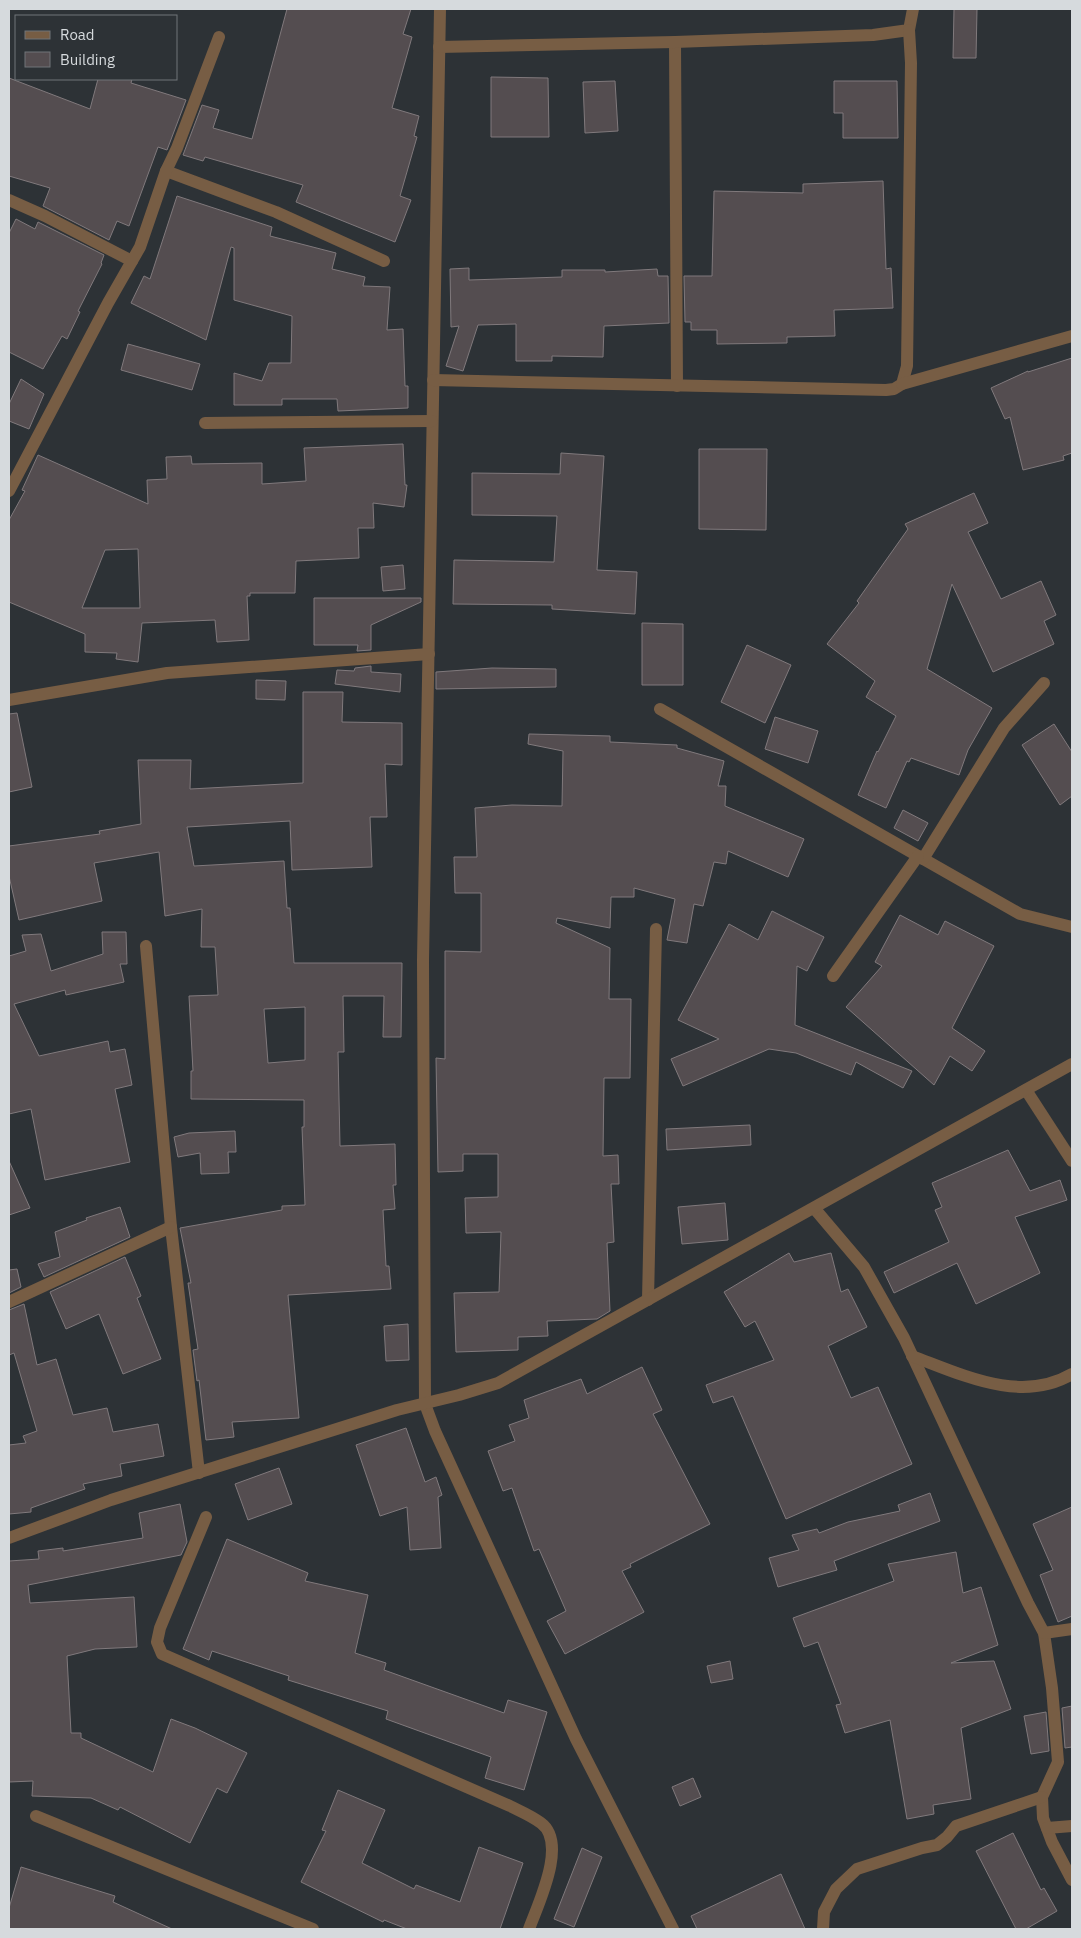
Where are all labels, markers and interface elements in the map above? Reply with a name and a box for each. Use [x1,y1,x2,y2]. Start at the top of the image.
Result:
legend [15,15,178,80]
text: Road [60,25,95,44]
text: Building [60,50,115,69]

